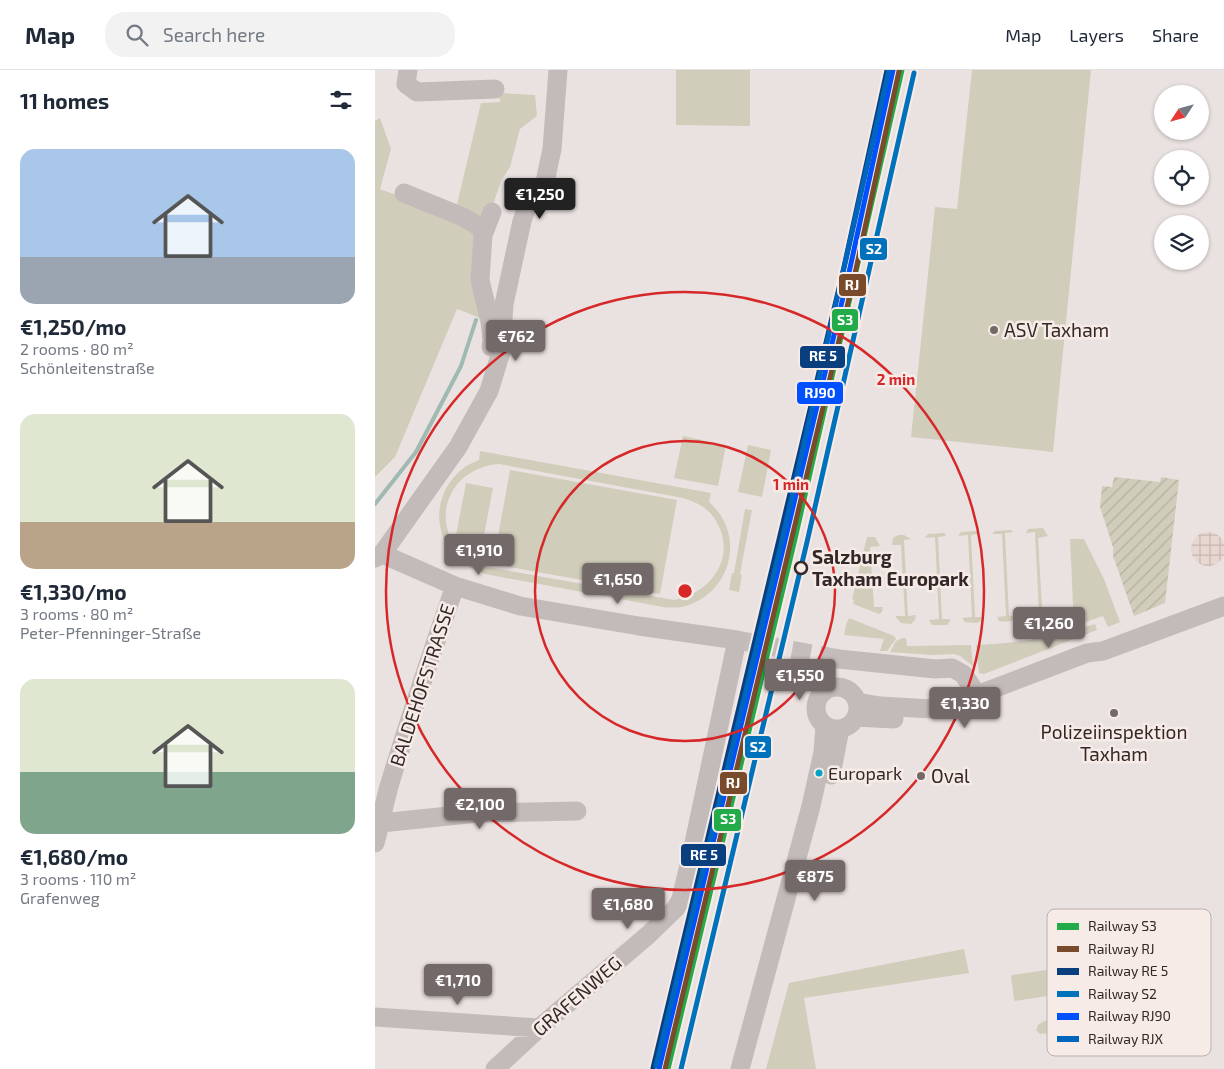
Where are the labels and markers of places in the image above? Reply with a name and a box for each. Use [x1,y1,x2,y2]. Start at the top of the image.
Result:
pin: €1,250 [499,178,581,220]
place label: ASV Taxham [1004,318,1109,341]
pin: €762 [486,320,546,362]
marker: ASV Taxham [988,324,1000,336]
pin: €1,910 [438,534,520,576]
place label: Salzburg Taxham Europark [812,545,969,590]
marker: Salzburg Taxham Europark [794,561,808,575]
pin: €1,650 [577,562,659,605]
centre of rings [676,582,694,600]
pin: €1,260 [1008,606,1090,649]
pin: €1,550 [759,658,841,701]
pin: €1,330 [924,686,1006,729]
marker: Polizeiinspektion Taxham [1108,707,1120,719]
place label: Polizeiinspektion Taxham [1041,720,1187,765]
place label: Europark [828,762,902,784]
place label: Oval [931,764,970,787]
marker: Europark [814,768,824,778]
marker: Oval [915,770,927,782]
pin: €2,100 [439,788,521,830]
pin: €875 [785,860,845,902]
pin: €1,680 [587,888,669,930]
pin: €1,710 [417,964,499,1006]

